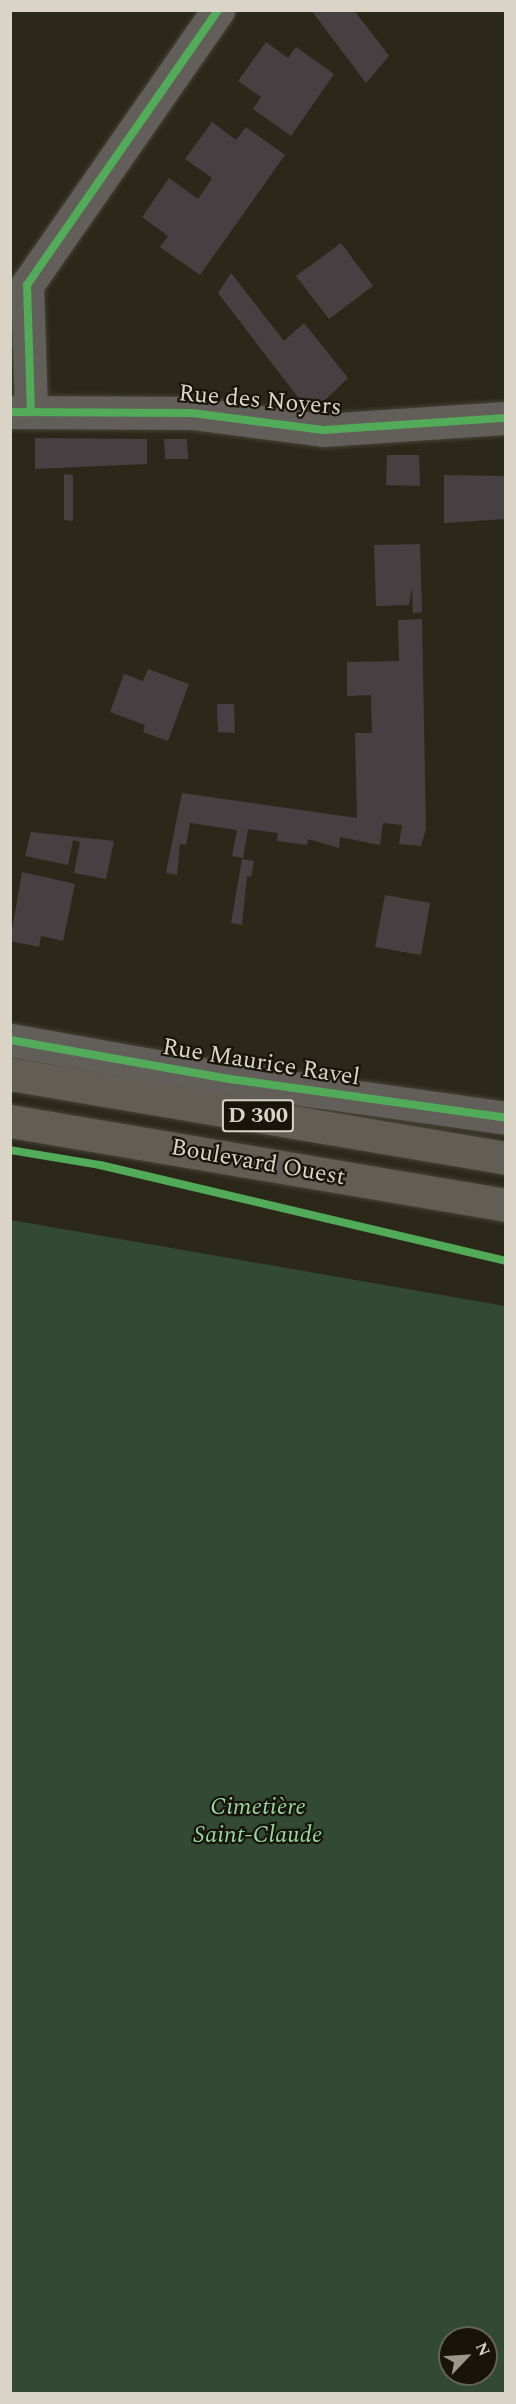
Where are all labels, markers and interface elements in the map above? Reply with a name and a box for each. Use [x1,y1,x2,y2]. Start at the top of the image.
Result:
street label: Rue des Noyers [177,380,343,422]
street label: Rue Maurice Ravel [160,1033,362,1093]
road number: D 300 [220,1097,296,1135]
street label: Boulevard Ouest [169,1134,347,1192]
park label: Cimetière Saint-Claude [194,1794,322,1850]
north arrow [438,2326,498,2386]
text: N [469,2338,496,2360]

